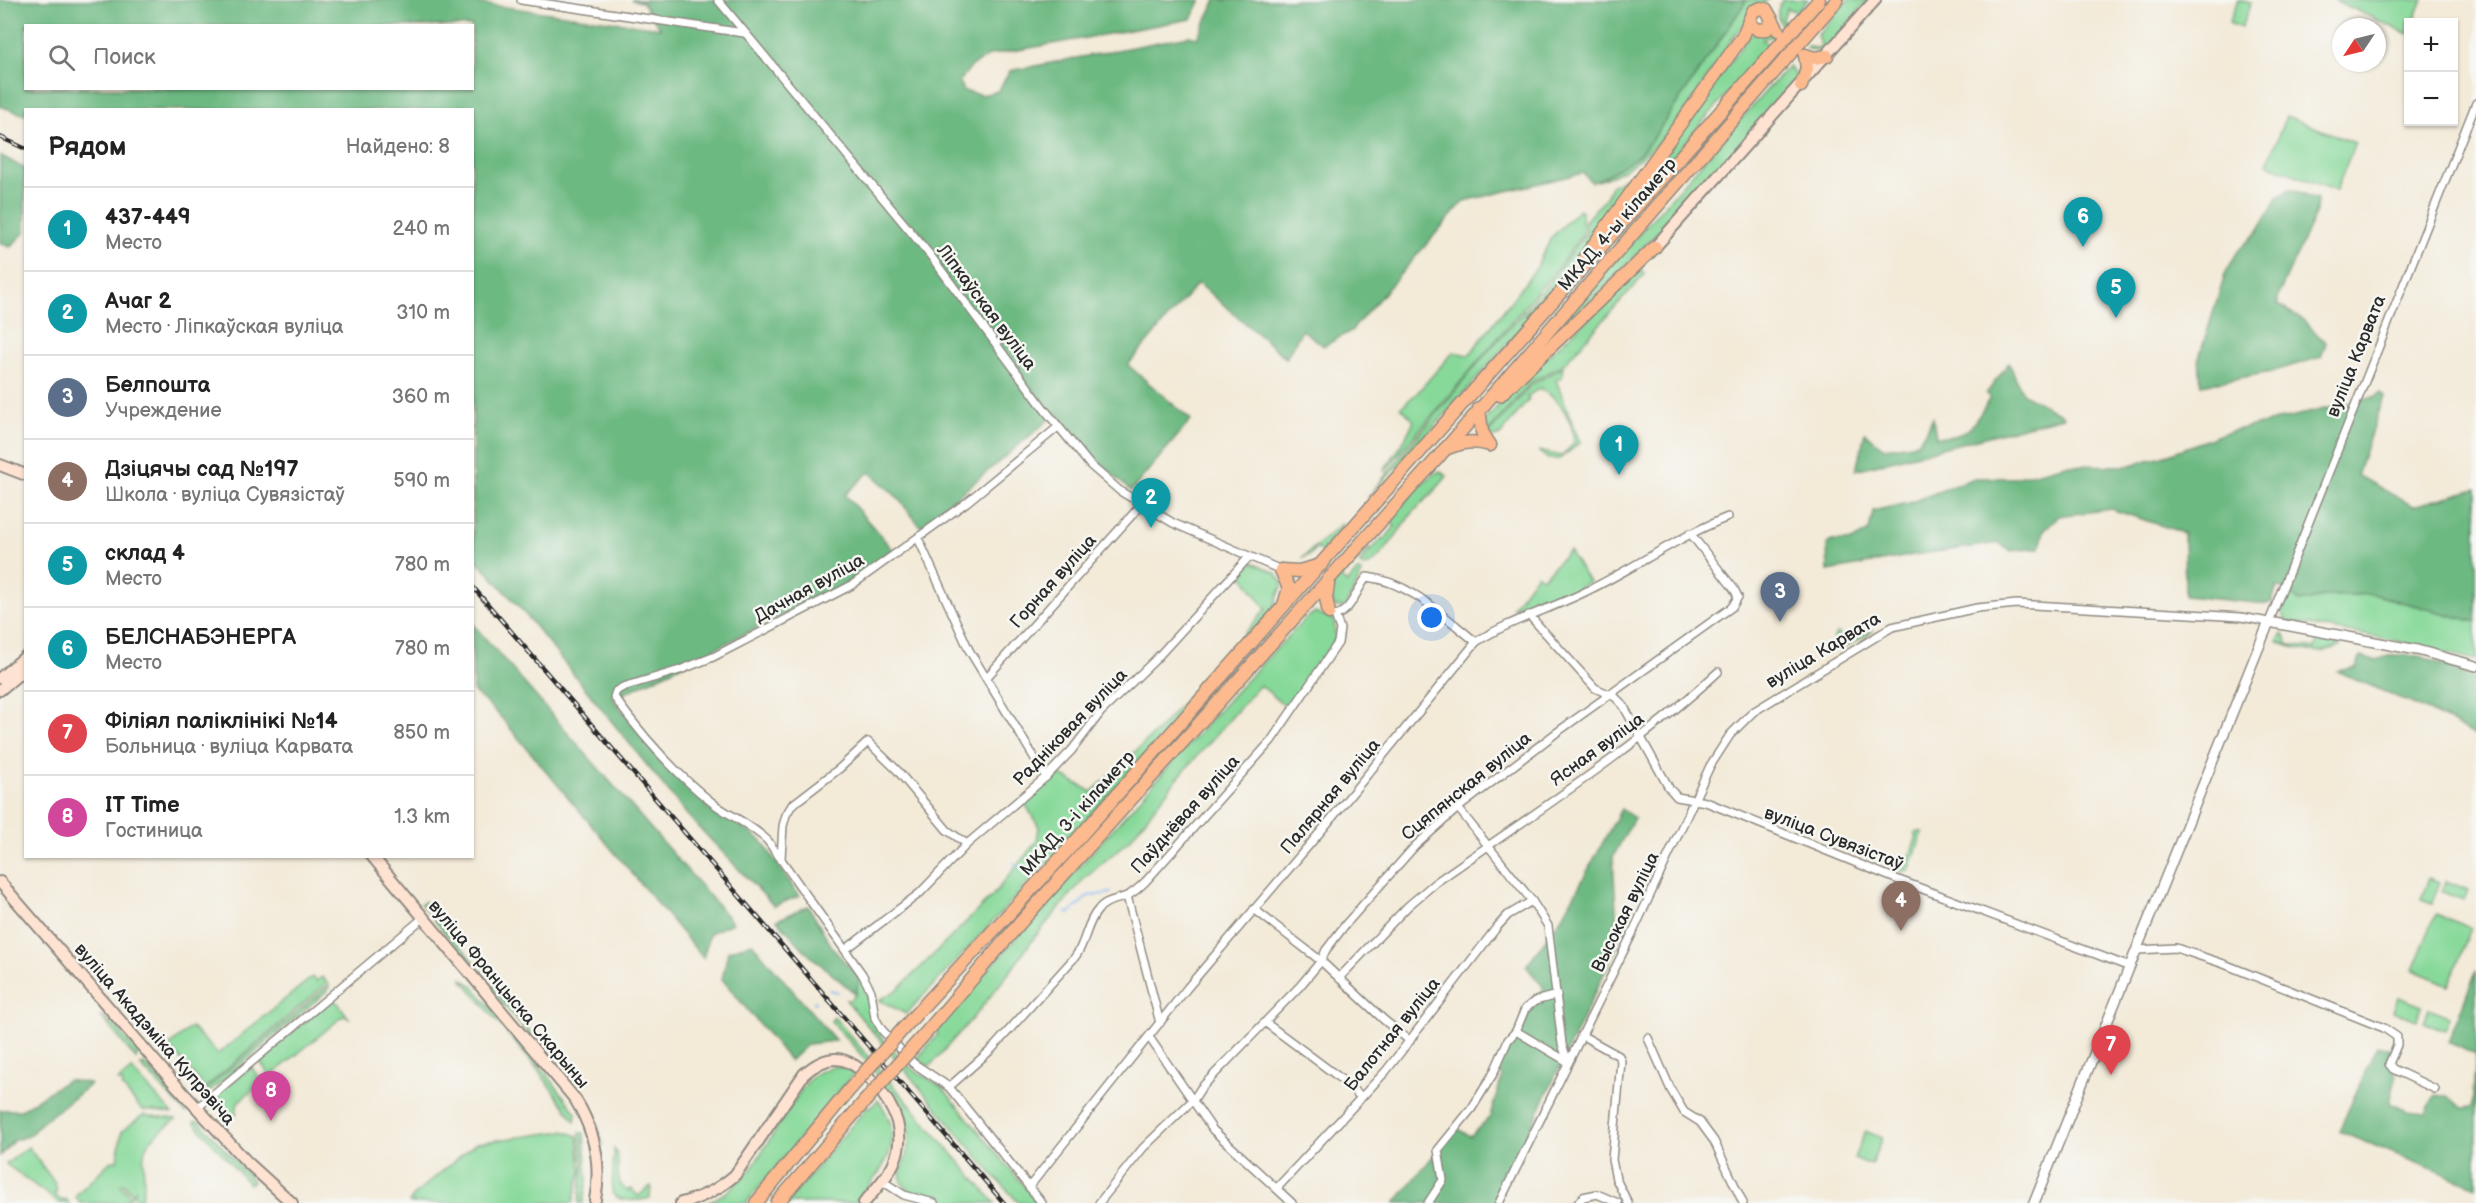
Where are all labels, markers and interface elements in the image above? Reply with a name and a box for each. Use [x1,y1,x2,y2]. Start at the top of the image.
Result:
north arrow [2332,18,2386,72]
map controls [2404,18,2458,126]
button: + [2404,18,2458,72]
search box [24,24,474,90]
icon: search [45,41,78,74]
text: Поиск [93,44,156,71]
button: − [2404,72,2458,126]
text: Рядом [48,132,126,163]
text: Найдено: 8 [346,135,450,159]
street label: МКАД, 4-ы кіламетр [1554,154,1681,295]
pin: 6 [2064,198,2102,247]
text: 437-449 [105,204,191,231]
text: 1 [63,217,72,241]
text: 240 m [393,217,450,241]
text: Место [105,231,162,255]
street label: Ліпкаўская вуліца [932,240,1041,374]
pin: 5 [2096,268,2136,318]
text: Ачаг 2 [105,288,171,315]
street label: вуліца Карвата [2322,292,2391,420]
text: 2 [62,301,73,325]
text: 310 m [396,301,450,325]
text: Место · Ліпкаўская вуліца [105,315,344,339]
text: Белпошта [105,372,210,399]
text: 3 [62,385,73,409]
text: 360 m [392,385,450,409]
text: Учреждение [105,399,222,423]
pin: 1 [1600,426,1638,475]
text: Дзіцячы сад №197 [105,456,299,483]
text: 4 [62,469,73,493]
text: 590 m [393,469,450,493]
pin: 2 [1132,478,1170,528]
text: Школа · вуліца Сувязістаў [105,483,345,507]
street label: Горная вуліца [1006,530,1101,632]
text: склад 4 [105,540,185,567]
street label: Дачная вуліца [751,550,868,627]
text: 5 [62,553,73,577]
text: 780 m [395,553,450,577]
text: Место [105,567,162,591]
pin: 3 [1760,572,1800,622]
your location [1417,603,1446,632]
street label: вуліца Карвата [1762,608,1884,693]
text: БЕЛСНАБЭНЕРГА [105,624,296,651]
text: 6 [61,637,74,661]
text: 780 m [395,637,450,661]
text: Место [105,651,162,675]
street label: Радніковая вуліца [1009,664,1132,790]
text: Філіял паліклінікі №14 [105,708,338,735]
street label: Ясная вуліца [1546,708,1649,790]
text: 7 [62,721,73,745]
text: 850 m [393,721,450,745]
street label: Сцяпянская вуліца [1397,727,1536,845]
street label: Палярная вуліца [1276,734,1385,858]
text: Больница · вуліца Карвата [105,735,353,759]
street label: МКАД, 3-і кіламетр [1016,747,1139,880]
street label: Паўднёвая вуліца [1127,751,1244,878]
text: IT Time [105,792,180,819]
street label: вуліца Сувязістаў [1761,802,1907,875]
text: 8 [61,805,74,829]
text: 1.3 km [394,805,450,829]
text: Гостиница [105,819,203,843]
street label: Высокая вуліца [1587,848,1664,976]
pin: 4 [1882,882,1920,931]
street label: вуліца Францыска Скарыны [424,896,593,1093]
street label: вуліца Акадэміка Купрэвіча [70,939,240,1130]
street label: Балотная вуліца [1340,973,1445,1095]
pin: 7 [2092,1026,2130,1075]
pin: 8 [252,1072,290,1121]

